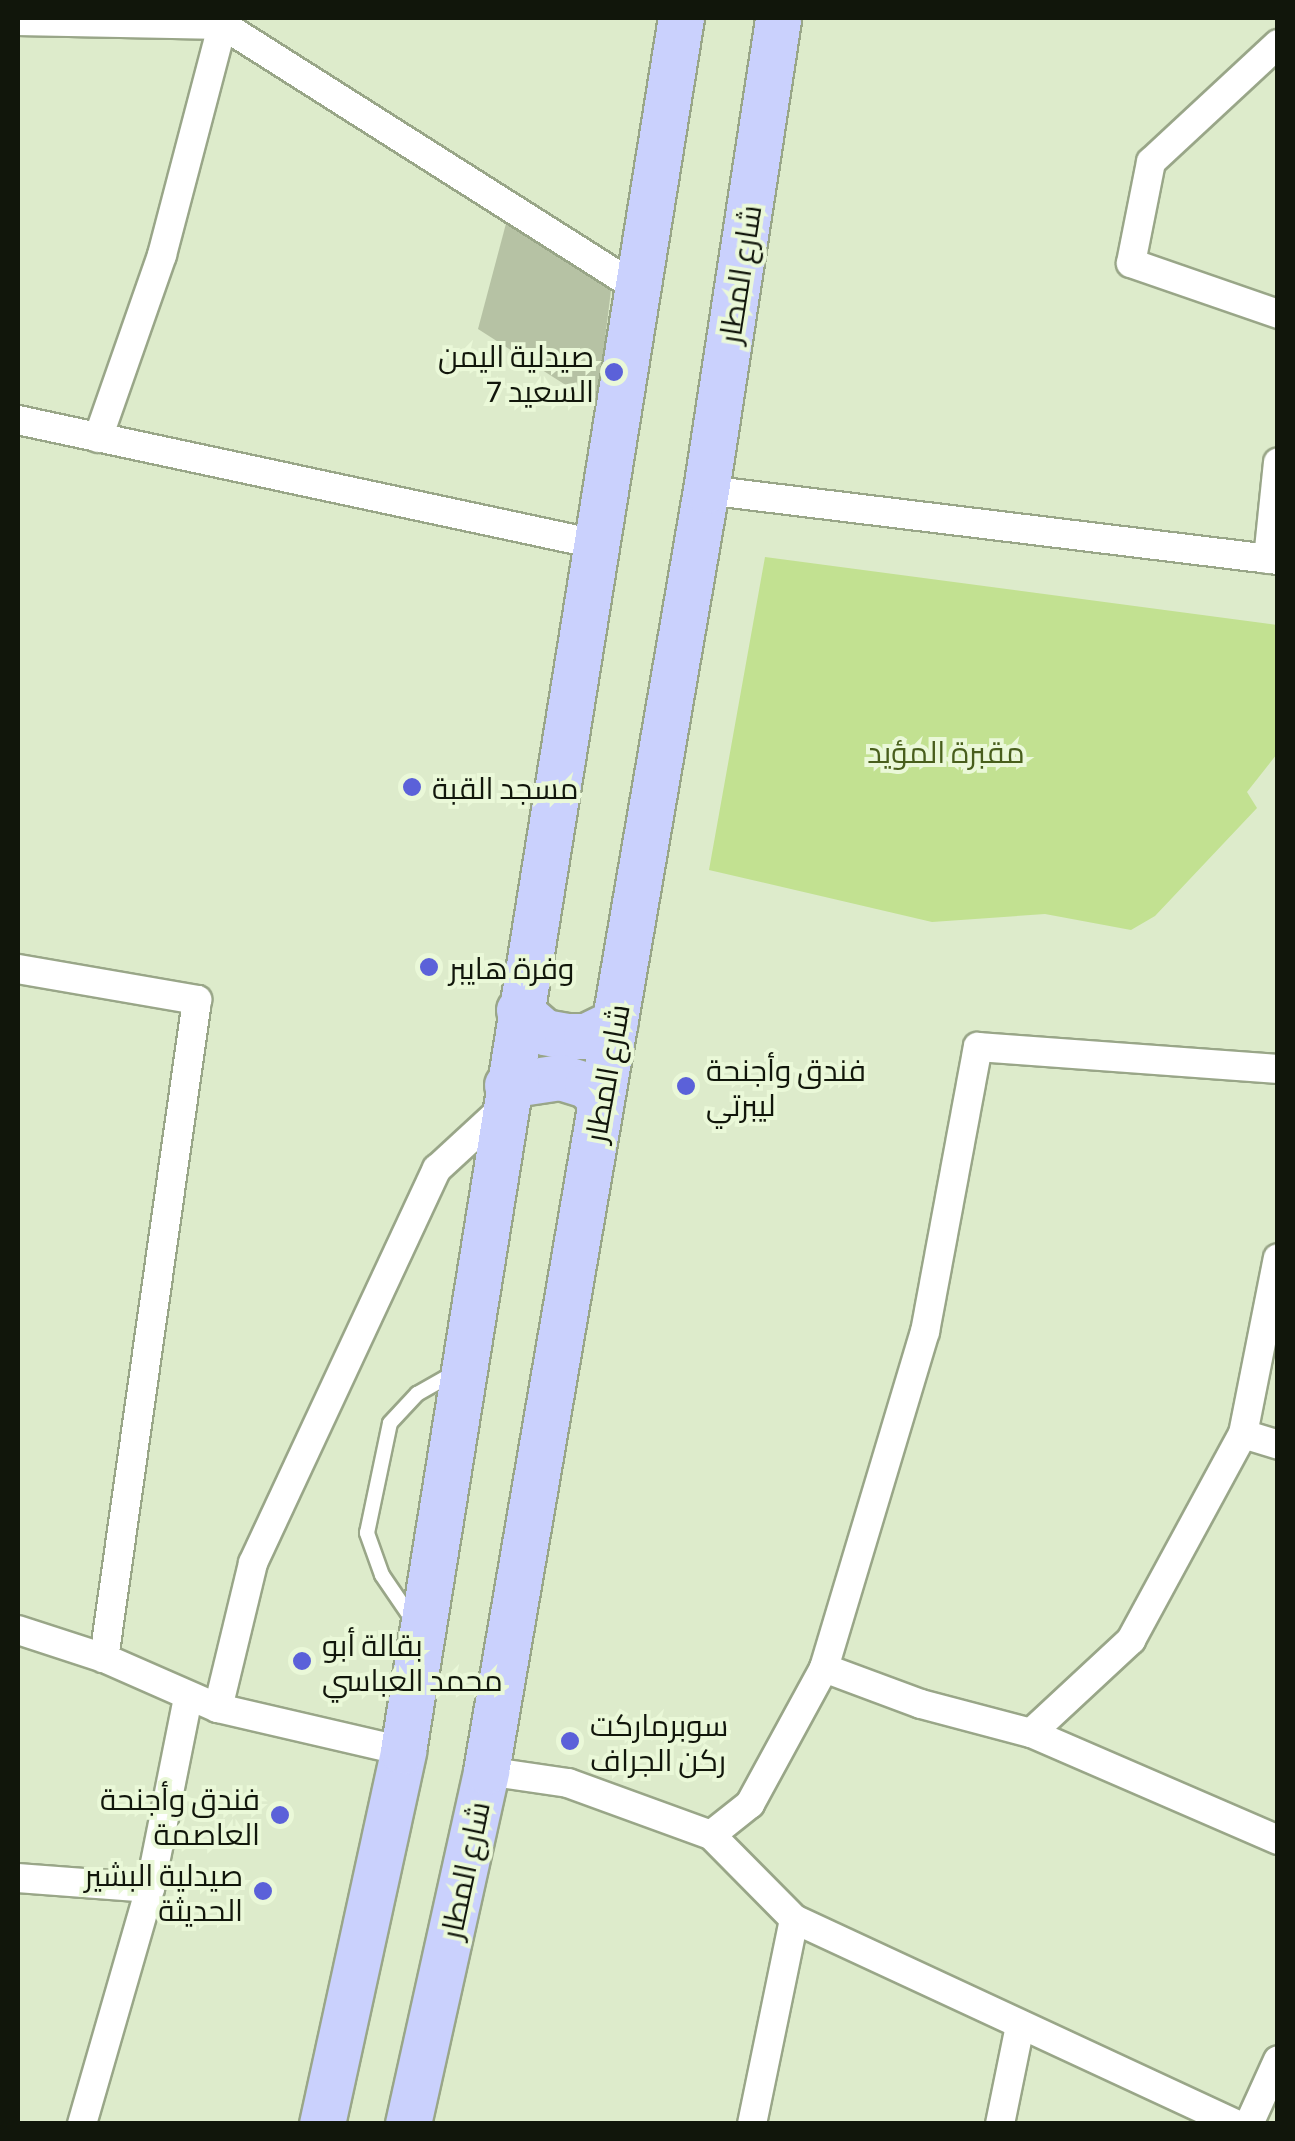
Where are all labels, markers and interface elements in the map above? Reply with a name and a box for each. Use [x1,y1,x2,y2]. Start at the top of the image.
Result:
street label: شارع المطار [710,202,768,346]
place label: صيدلية اليمن السعيد 7 [438,337,594,408]
marker: صيدلية اليمن السعيد 7 [603,361,625,383]
park label: مقبرة المؤيد [867,733,1025,769]
place label: مسجد القبة [432,769,579,805]
marker: مسجد القبة [401,776,423,798]
place label: وفرة هايبر [449,949,574,985]
marker: وفرة هايبر [418,956,440,978]
street label: شارع المطار [576,1001,636,1145]
place label: فندق وأجنحة ليبرتي [706,1051,866,1122]
marker: فندق وأجنحة ليبرتي [675,1075,697,1097]
place label: بقالة أبو محمد العباسي [322,1626,503,1696]
marker: بقالة أبو محمد العباسي [291,1650,313,1672]
place label: سوبرمارکت ركن الجراف [590,1706,728,1776]
marker: سوبرمارکت ركن الجراف [559,1730,581,1752]
place label: فندق وأجنحة العاصمة [100,1780,260,1850]
street label: شارع المطار [432,1798,496,1942]
marker: فندق وأجنحة العاصمة [269,1804,291,1826]
place label: صيدلية البشير الحديثة [85,1856,243,1926]
marker: صيدلية البشير الحديثة [252,1880,274,1902]

